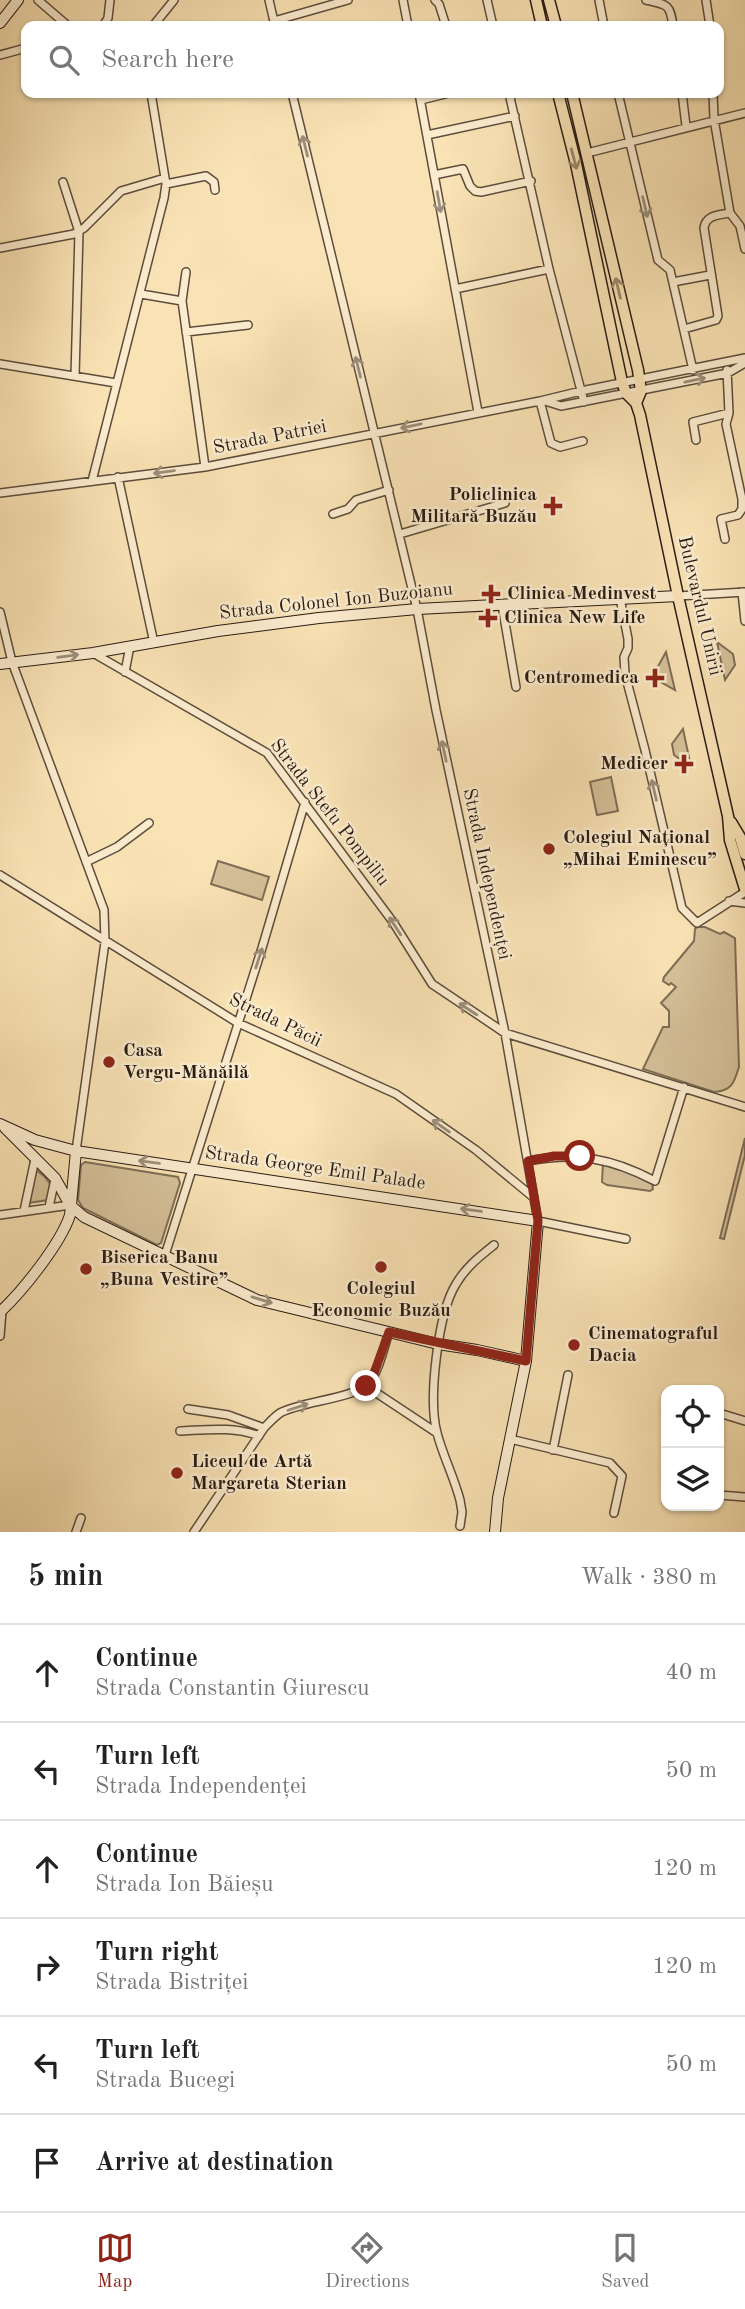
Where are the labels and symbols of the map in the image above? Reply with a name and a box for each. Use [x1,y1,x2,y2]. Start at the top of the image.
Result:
one-way arrow [298,135,311,158]
one-way arrow [569,148,582,170]
one-way arrow [433,190,446,213]
one-way arrow [639,195,652,218]
one-way arrow [611,277,624,300]
one-way arrow [351,356,364,379]
one-way arrow [683,372,706,386]
street label: Strada Patriei [212,418,328,458]
one-way arrow [400,420,423,434]
one-way arrow [153,465,175,478]
place label: Policlinica Militară Buzău [410,486,537,527]
marker: Policlinica Militară Buzău [543,496,563,516]
street label: Bulevardul Unirii [674,534,724,678]
street label: Strada Colonel Ion Buzoianu [218,580,454,624]
marker: Clinica Medinvest [481,584,501,604]
place label: Clinica Medinvest [507,585,657,604]
marker: Clinica New Life [478,608,498,628]
place label: Clinica New Life [504,609,646,628]
one-way arrow [56,650,79,663]
marker: Centromedica [645,668,665,688]
place label: Centromedica [524,669,639,688]
street label: Strada Stefu Pompiliu [266,736,392,890]
one-way arrow [437,740,451,763]
marker: Medicer [674,754,694,774]
place label: Medicer [600,755,668,774]
one-way arrow [647,779,661,802]
street label: Strada Independenței [459,786,513,962]
place label: Colegiul Național „Mihai Eminescu” [563,829,717,870]
marker: Colegiul Național „Mihai Eminescu” [541,841,557,857]
one-way arrow [388,917,402,936]
one-way arrow [254,948,266,970]
street label: Strada Păcii [226,990,324,1052]
one-way arrow [459,1002,479,1016]
place label: Casa Vergu-Mănăilă [123,1042,249,1083]
marker: Casa Vergu-Mănăilă [101,1054,117,1070]
one-way arrow [432,1118,451,1133]
route start [564,1140,595,1171]
street label: Strada George Emil Palade [203,1144,427,1194]
one-way arrow [138,1155,160,1168]
one-way arrow [460,1203,482,1216]
place label: Biserica Banu „Buna Vestire” [100,1249,228,1290]
marker: Colegiul Economic Buzău [373,1259,389,1275]
marker: Biserica Banu „Buna Vestire” [78,1261,94,1277]
place label: Colegiul Economic Buzău [311,1280,451,1321]
one-way arrow [251,1295,273,1308]
place label: Cinematograful Dacia [588,1325,719,1366]
marker: Cinematograful Dacia [566,1337,582,1353]
route end [350,1370,381,1401]
one-way arrow [286,1400,308,1412]
place label: Liceul de Artă Margareta Sterian [191,1453,347,1494]
marker: Liceul de Artă Margareta Sterian [169,1465,185,1481]

